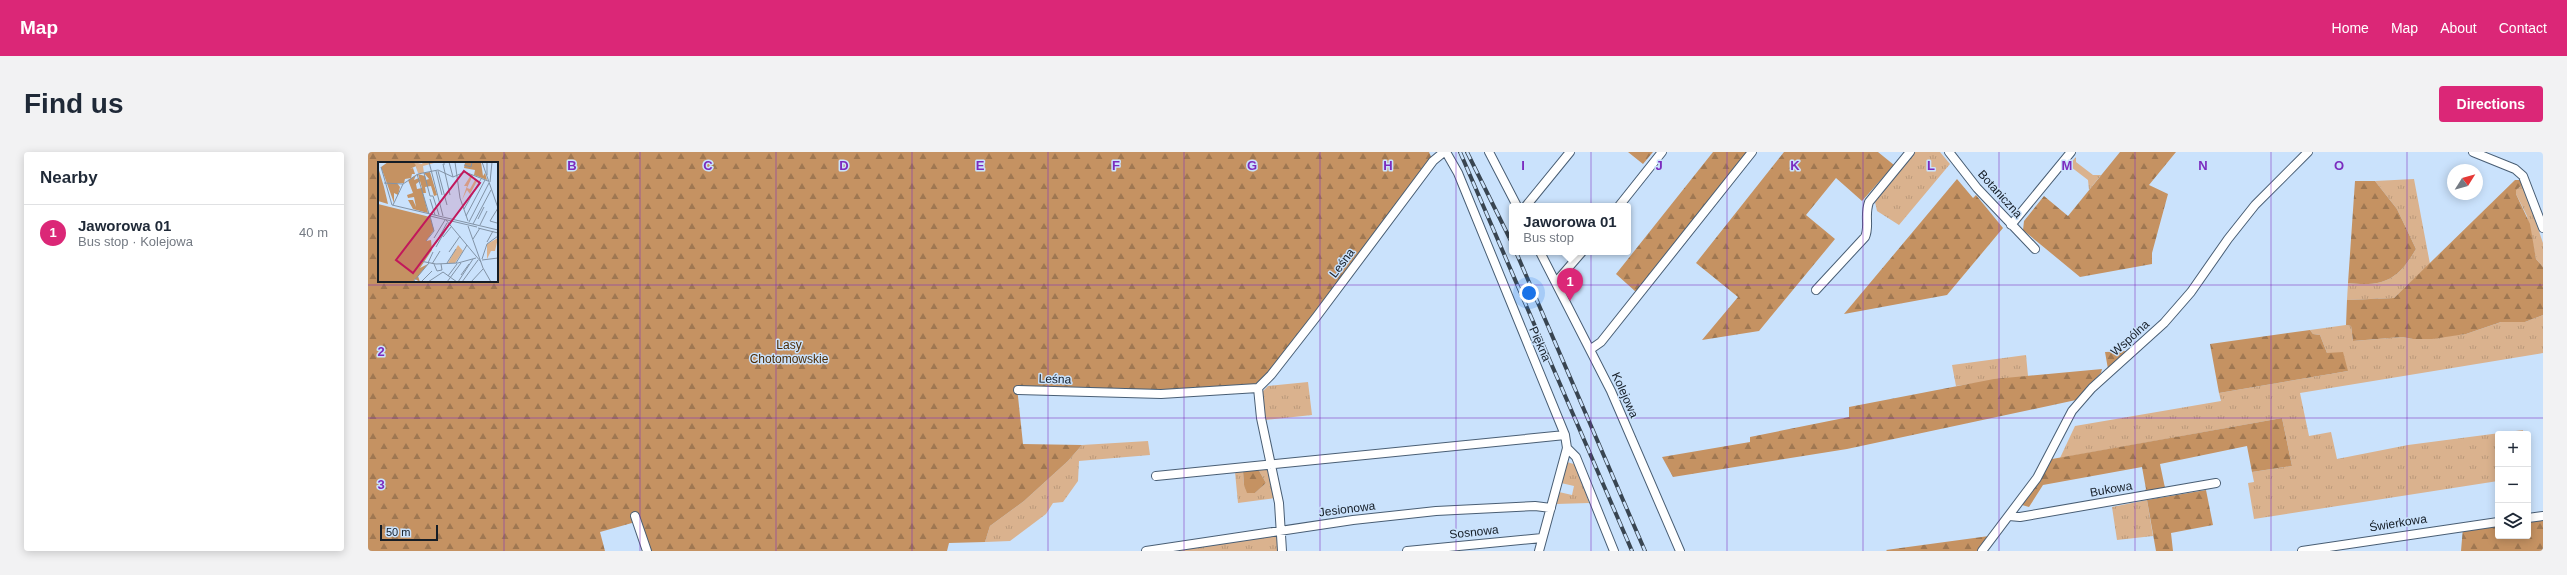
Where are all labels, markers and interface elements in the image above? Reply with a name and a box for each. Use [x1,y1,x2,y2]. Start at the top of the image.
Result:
text: Map [20,17,58,38]
text: Home [2332,20,2369,36]
text: Map [2391,20,2418,36]
text: About [2440,20,2477,36]
text: Contact [2499,20,2547,36]
button: Directions [2439,86,2543,122]
text: Find us [24,88,124,119]
text: B [567,158,577,173]
text: C [703,158,713,173]
text: D [839,158,849,173]
text: E [976,158,985,173]
text: F [1112,158,1120,173]
text: G [1247,158,1257,173]
text: H [1383,158,1393,173]
text: I [1521,158,1525,173]
text: J [1655,158,1663,173]
text: K [1790,158,1800,173]
text: L [1927,158,1935,173]
text: M [2062,158,2072,173]
text: N [2198,158,2208,173]
text: O [2334,158,2344,173]
inset map [378,162,498,282]
north arrow [2447,164,2483,200]
street label: Botaniczna [1975,167,2025,221]
text: Nearby [40,168,98,187]
popup [1509,203,1631,255]
text: Jaworowa 01 [1523,213,1617,230]
text: Jaworowa 01 [78,217,171,234]
text: 1 [49,225,57,240]
text: 40 m [299,225,328,240]
text: Bus stop [1523,230,1574,245]
text: Bus stop · Kolejowa [78,234,193,249]
street label: Leśna [1327,245,1358,280]
pin: 1 [1557,268,1583,301]
your location [1519,283,1539,303]
street label: Wspólna [2108,317,2152,359]
street label: Piękna [1526,324,1554,364]
park label: Lasy Chotomowskie [750,338,829,366]
text: 2 [377,344,385,359]
street label: Kolejowa [1609,370,1641,420]
street label: Leśna [1038,371,1072,387]
map controls [2495,431,2531,539]
button: + [2495,431,2531,467]
button: − [2495,467,2531,503]
text: 3 [377,477,385,492]
street label: Bukowa [2089,478,2134,500]
street label: Jesionowa [1318,499,1376,519]
button: layers [2495,503,2531,539]
street label: Świerkowa [2368,511,2428,534]
street label: Sosnowa [1449,522,1500,542]
scale bar [380,523,438,542]
text: 50 m [386,526,410,538]

